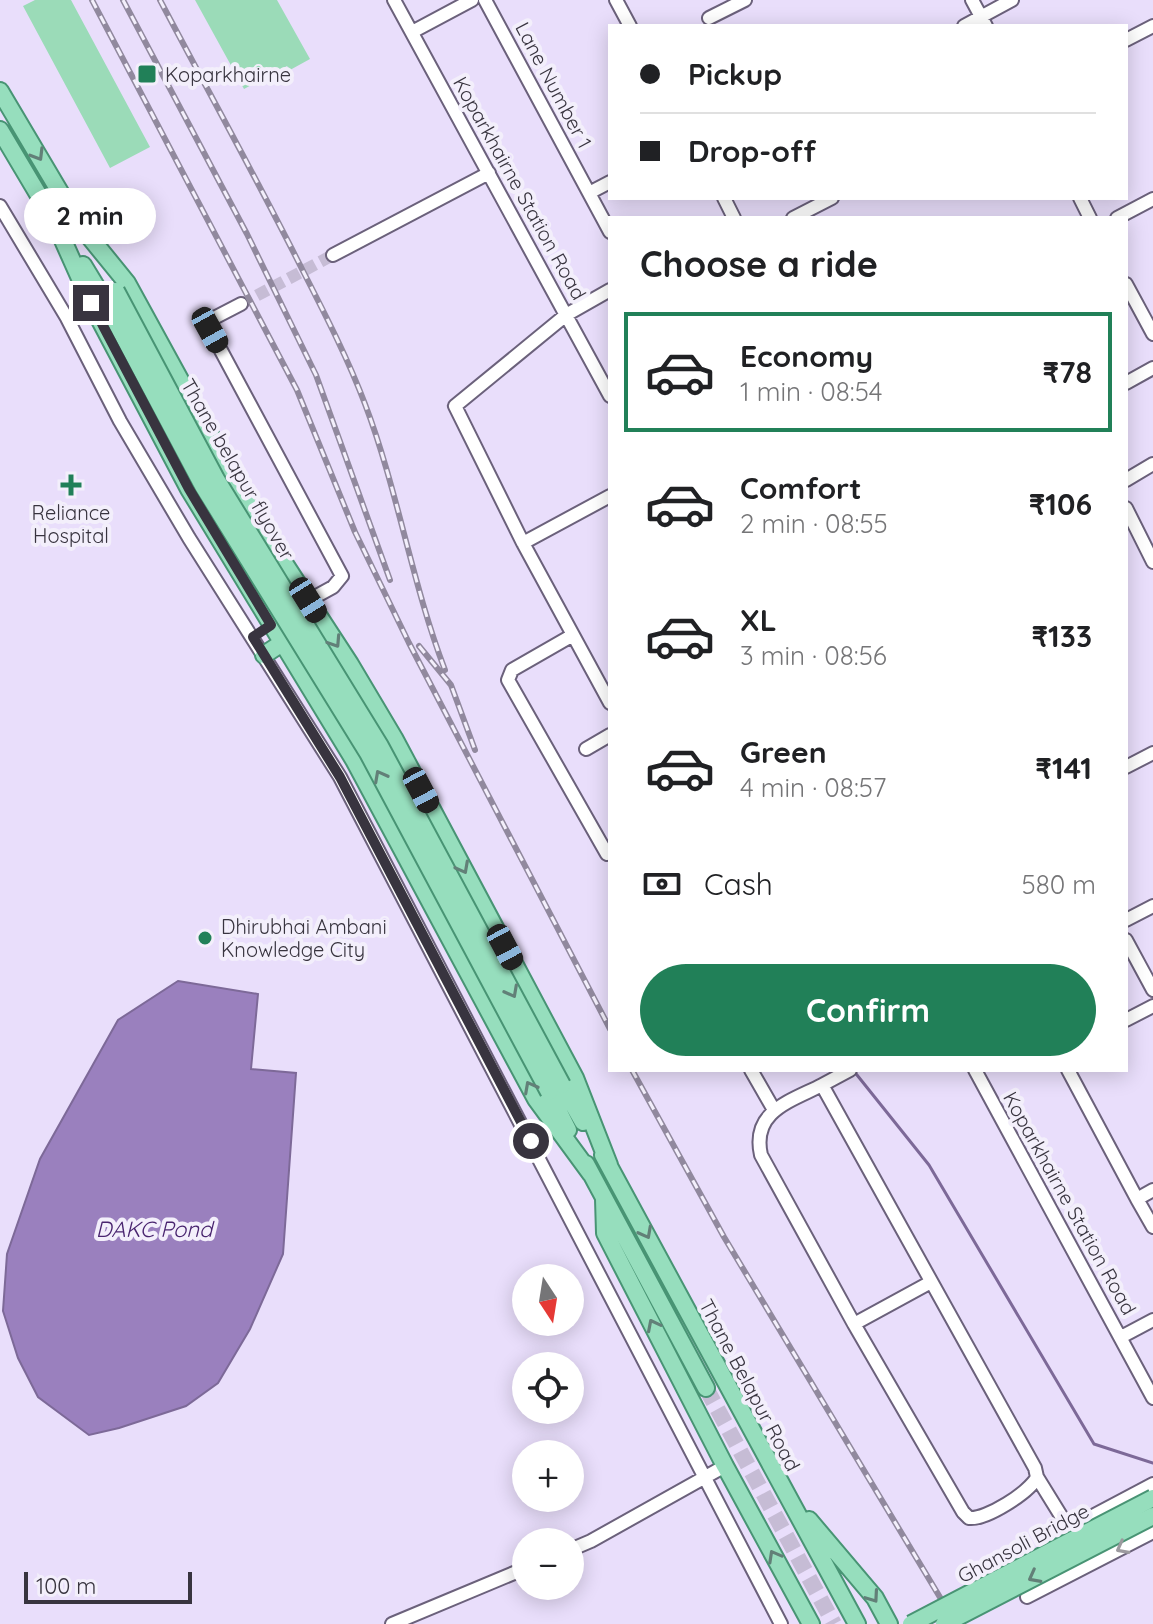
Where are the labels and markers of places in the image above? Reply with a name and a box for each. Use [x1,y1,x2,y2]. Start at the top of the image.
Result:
place label: Koparkhairne [165,62,291,87]
marker: Koparkhairne [136,63,158,85]
marker: Reliance Hospital [60,474,82,496]
place label: Reliance Hospital [32,500,110,548]
place label: Dhirubhai Ambani Knowledge City [221,914,387,962]
marker: Dhirubhai Ambani Knowledge City [196,929,214,947]

